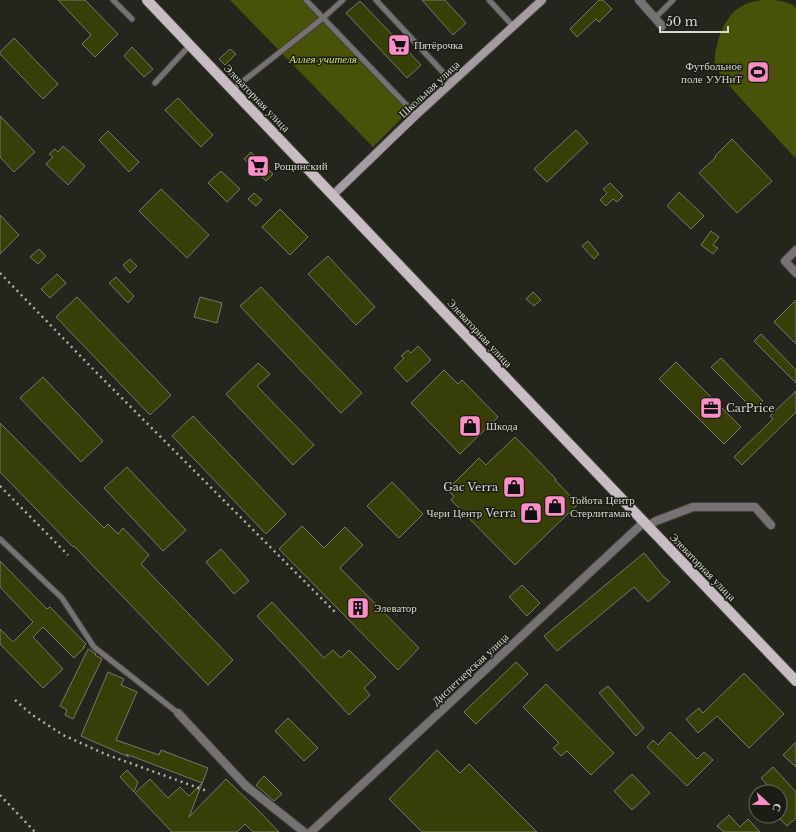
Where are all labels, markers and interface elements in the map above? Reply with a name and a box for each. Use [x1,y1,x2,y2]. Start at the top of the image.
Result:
scale bar [660,8,728,34]
text: 50 m [666,14,698,29]
supermarket icon: Пятёрочка [386,32,412,58]
place label: Пятёрочка [414,38,463,52]
park label: Аллея учителя [288,52,357,66]
street label: Школьная улица [396,57,462,121]
place label: Футбольное поле УУНиТ [681,59,742,86]
sports icon: Футбольное поле УУНиТ [745,59,771,85]
street label: Элеваторная улица [221,61,293,135]
supermarket icon: Рощинский [245,153,271,179]
place label: Рощинский [274,159,328,173]
street label: Элеваторная улица [445,296,516,370]
office icon: CarPrice [698,395,724,421]
place label: CarPrice [726,401,775,415]
shop icon: Шкода [457,413,483,439]
place label: Шкода [486,419,518,433]
shop icon: Gac Verra [501,474,527,500]
place label: Gac Verra [443,480,499,494]
shop icon: Тойота Центр Стерлитамак [542,493,568,519]
place label: Тойота Центр Стерлитамак [570,493,635,520]
shop icon: Чери Центр Verra [518,500,544,526]
place label: Чери Центр Verra [427,506,517,520]
street label: Элеваторная улица [667,530,739,604]
building icon: Элеватор [345,595,371,621]
place label: Элеватор [374,601,417,615]
street label: Диспетчерская улица [429,630,511,708]
north arrow [748,784,788,824]
text: С [769,801,785,814]

